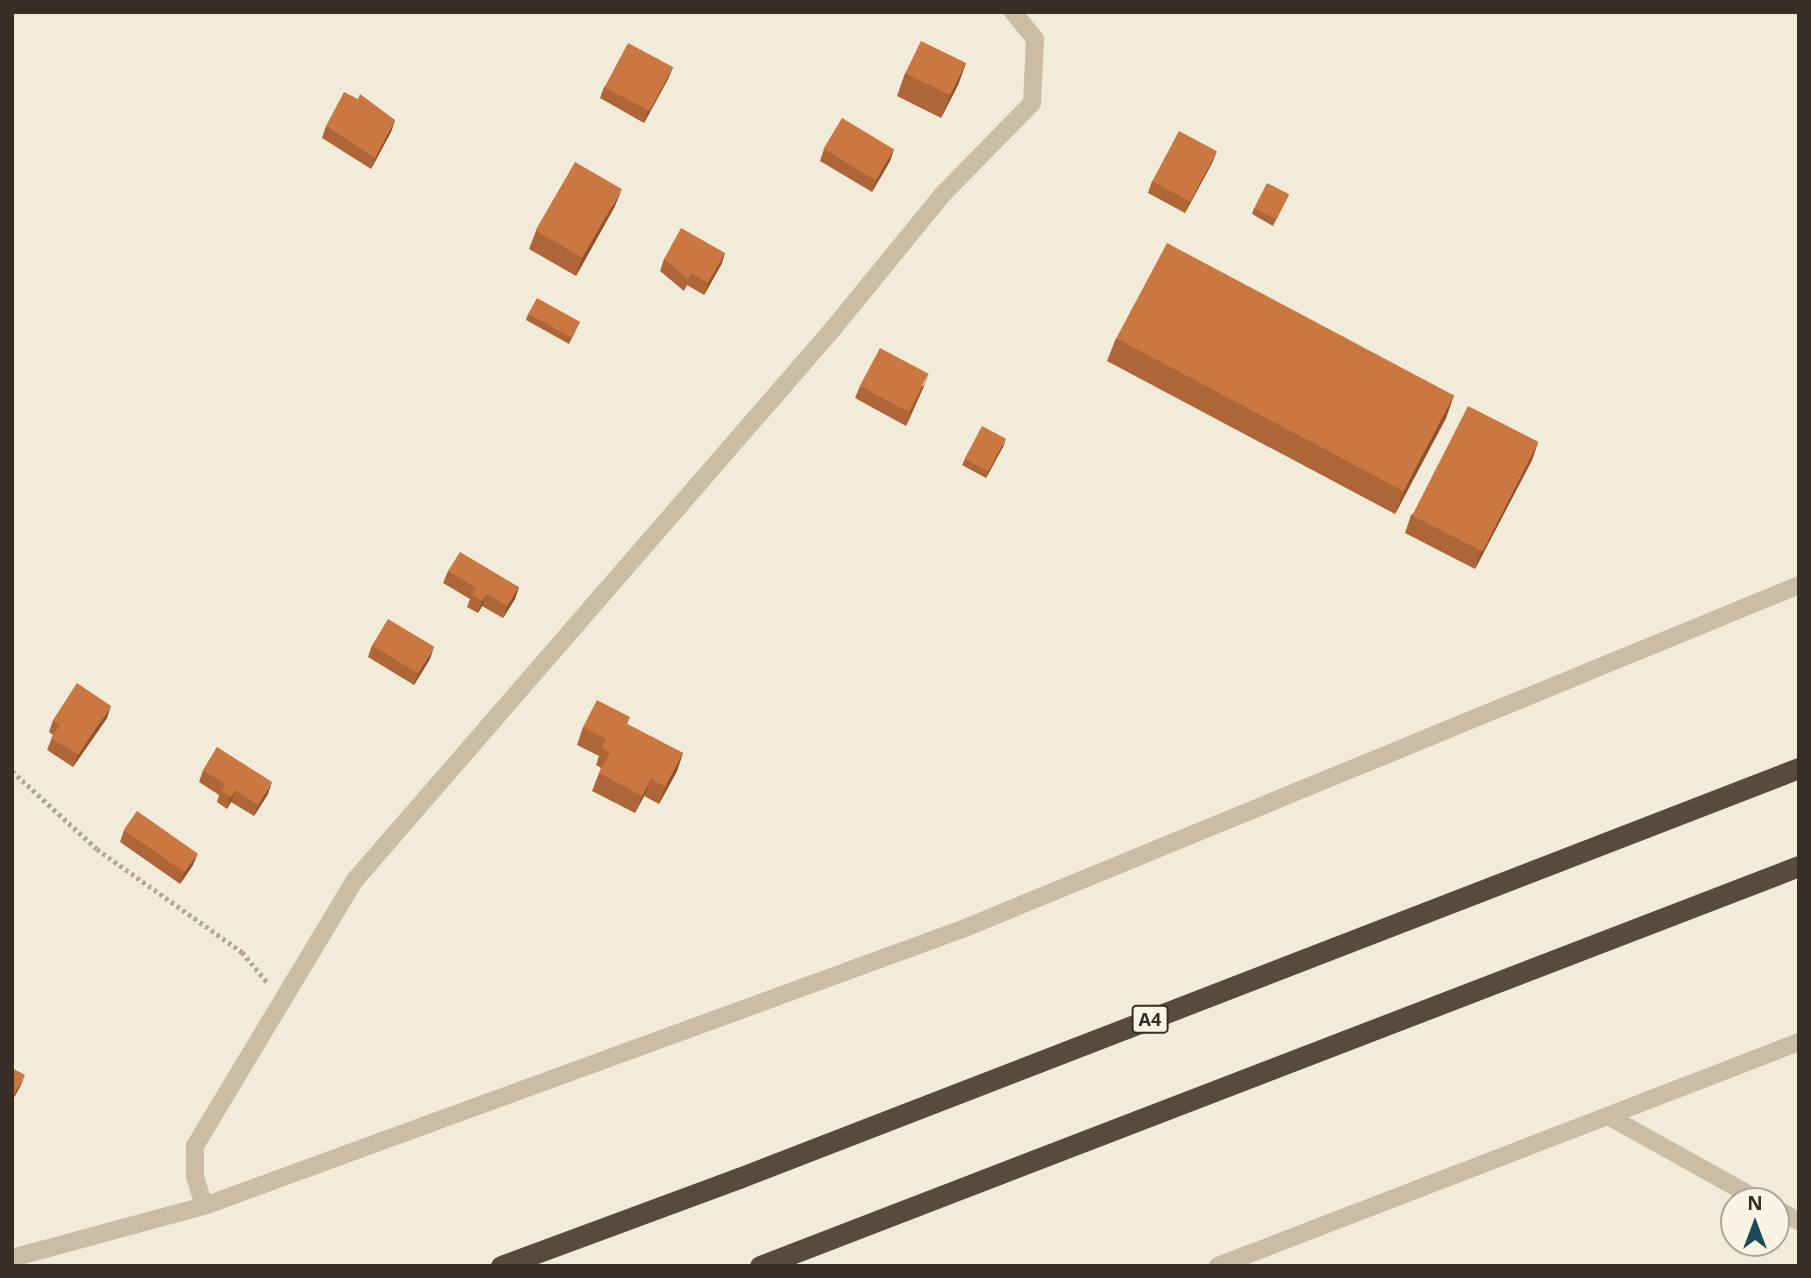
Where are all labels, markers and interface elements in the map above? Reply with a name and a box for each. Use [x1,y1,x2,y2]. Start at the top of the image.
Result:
road number: A4 [1131,1004,1169,1034]
north arrow [1720,1187,1790,1257]
text: N [1747,1190,1763,1216]

